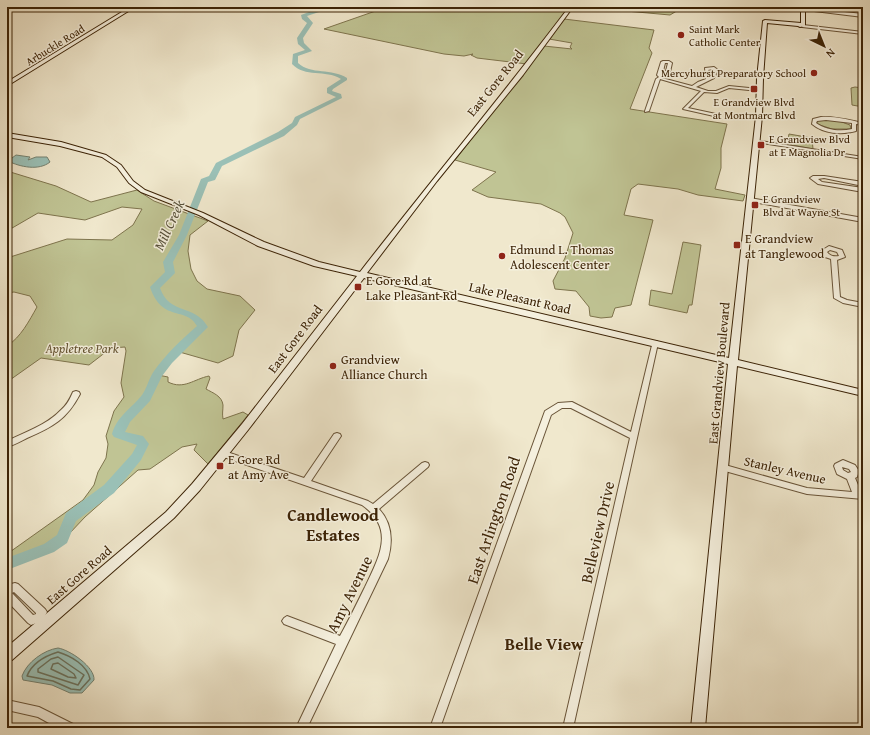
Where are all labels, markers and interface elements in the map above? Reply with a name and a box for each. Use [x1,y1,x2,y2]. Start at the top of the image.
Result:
street label: Arbuckle Road [22,20,88,69]
place label: Saint Mark Catholic Center [689,21,761,50]
north arrow [804,26,844,66]
marker: Saint Mark Catholic Center [676,30,686,40]
text: N [822,45,839,62]
street label: East Gore Road [462,46,528,120]
place label: Mercyhurst Preparatory School [661,65,806,81]
marker: Mercyhurst Preparatory School [809,68,819,78]
marker: E Grandview Blvd at Montmarc Blvd [749,84,759,94]
place label: E Grandview Blvd at Montmarc Blvd [713,94,795,123]
place label: E Grandview Blvd at E Magnolia Dr [769,131,850,160]
marker: E Grandview Blvd at E Magnolia Dr [756,140,766,150]
place label: E Grandview Blvd at Wayne St [763,191,840,220]
water label: Mill Creek [149,196,190,253]
marker: E Grandview Blvd at Wayne St [750,200,760,210]
place label: E Grandview at Tanglewood [745,229,824,263]
place label: Edmund L. Thomas Adolescent Center [510,240,614,274]
marker: E Grandview at Tanglewood [732,240,742,250]
marker: Edmund L. Thomas Adolescent Center [497,251,507,261]
place label: E Gore Rd at Lake Pleasant Rd [366,271,457,305]
street label: Lake Pleasant Road [467,277,573,319]
marker: E Gore Rd at Lake Pleasant Rd [353,282,363,292]
street label: East Gore Road [263,301,327,377]
street label: East Grandview Boulevard [703,301,735,445]
park label: Appletree Park [44,339,119,358]
place label: Grandview Alliance Church [341,350,428,384]
marker: Grandview Alliance Church [328,361,338,371]
place label: E Gore Rd at Amy Ave [228,450,289,484]
street label: Stanley Avenue [742,451,828,489]
street label: East Arlington Road [460,453,526,587]
marker: E Gore Rd at Amy Ave [215,461,225,471]
street label: Belleview Drive [574,479,620,585]
district label: Candlewood Estates [287,502,379,547]
street label: East Gore Road [42,541,116,609]
street label: Amy Avenue [320,551,378,637]
district label: Belle View [505,631,584,656]

